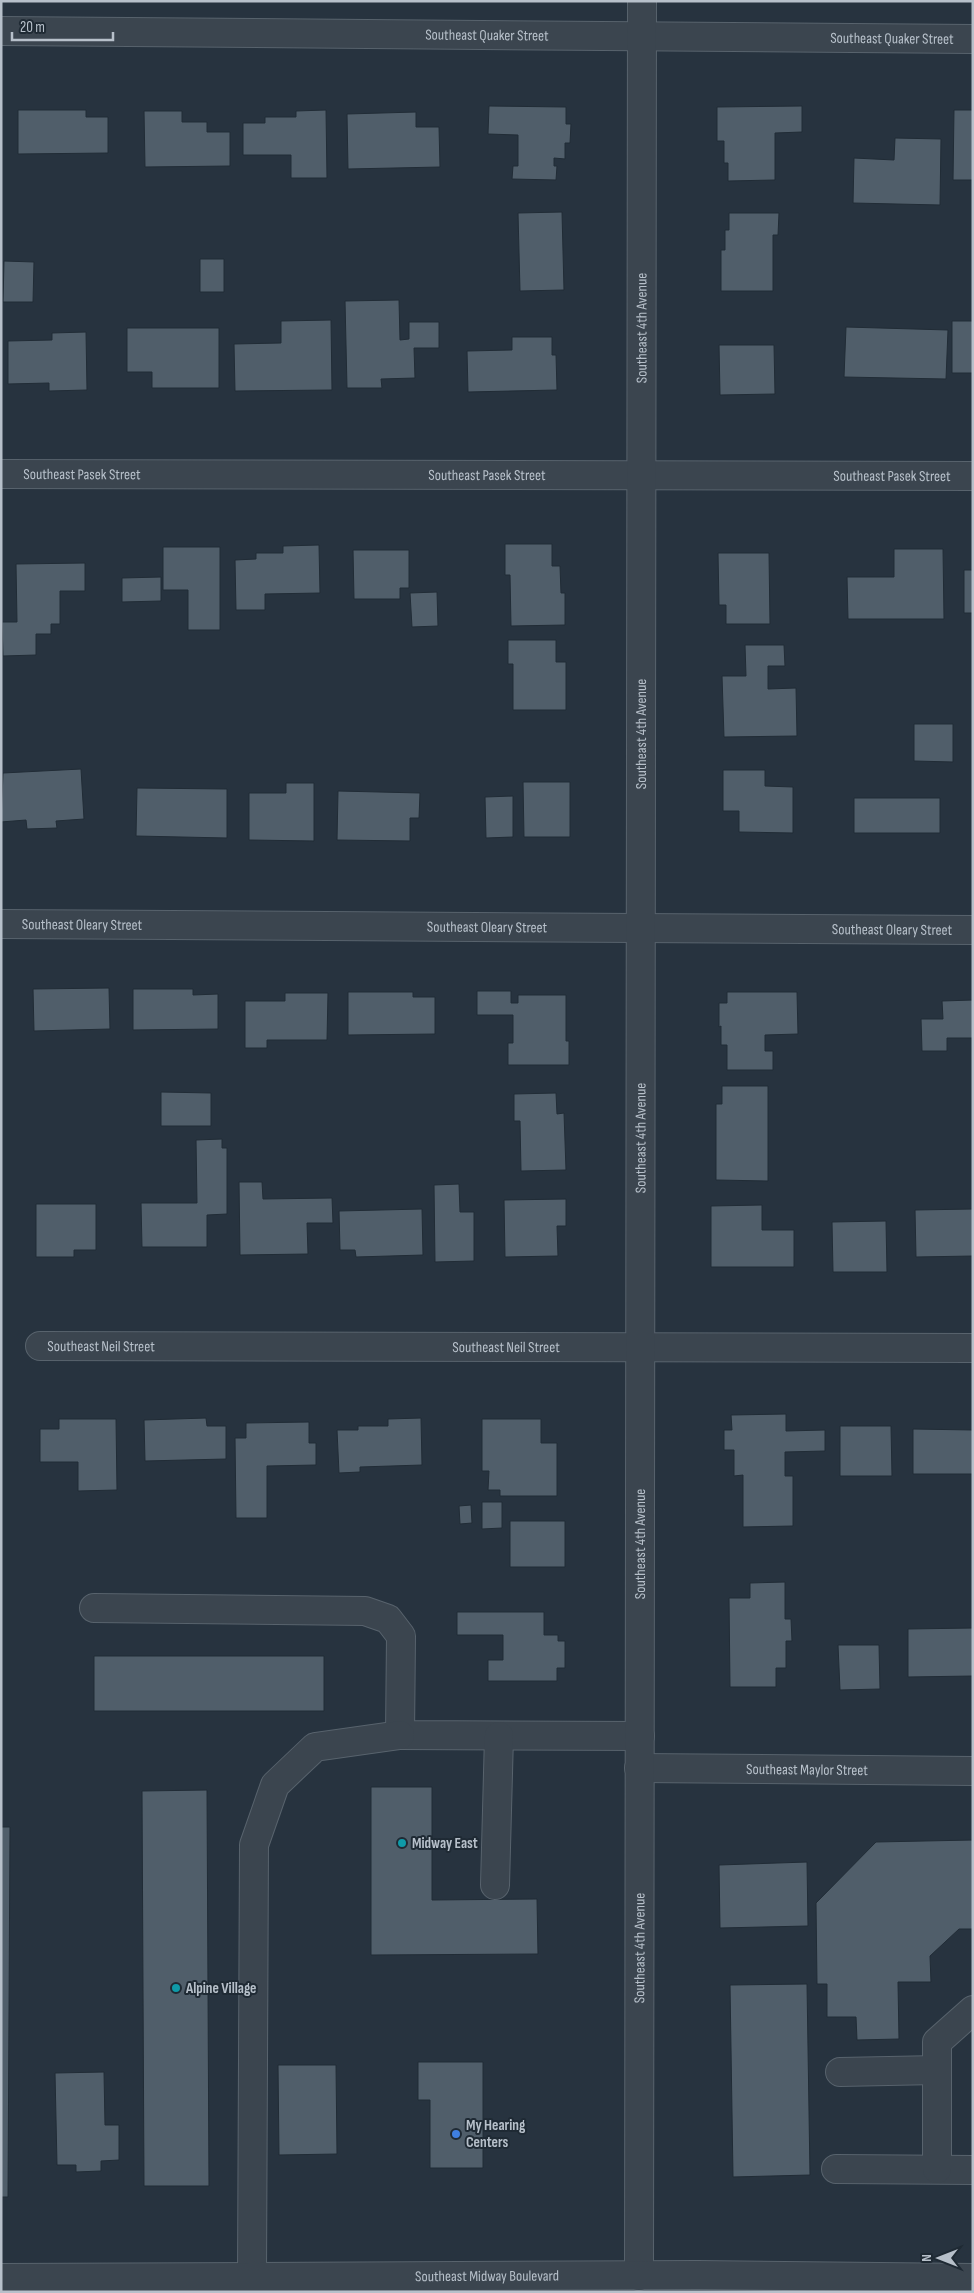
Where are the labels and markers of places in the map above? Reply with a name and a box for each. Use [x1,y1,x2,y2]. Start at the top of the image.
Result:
place label: Midway East [412,1834,478,1853]
marker: Midway East [396,1837,408,1849]
place label: Alpine Village [185,1979,257,1998]
marker: Alpine Village [170,1982,182,1994]
place label: My Hearing Centers [466,2116,526,2152]
marker: My Hearing Centers [450,2128,462,2140]

